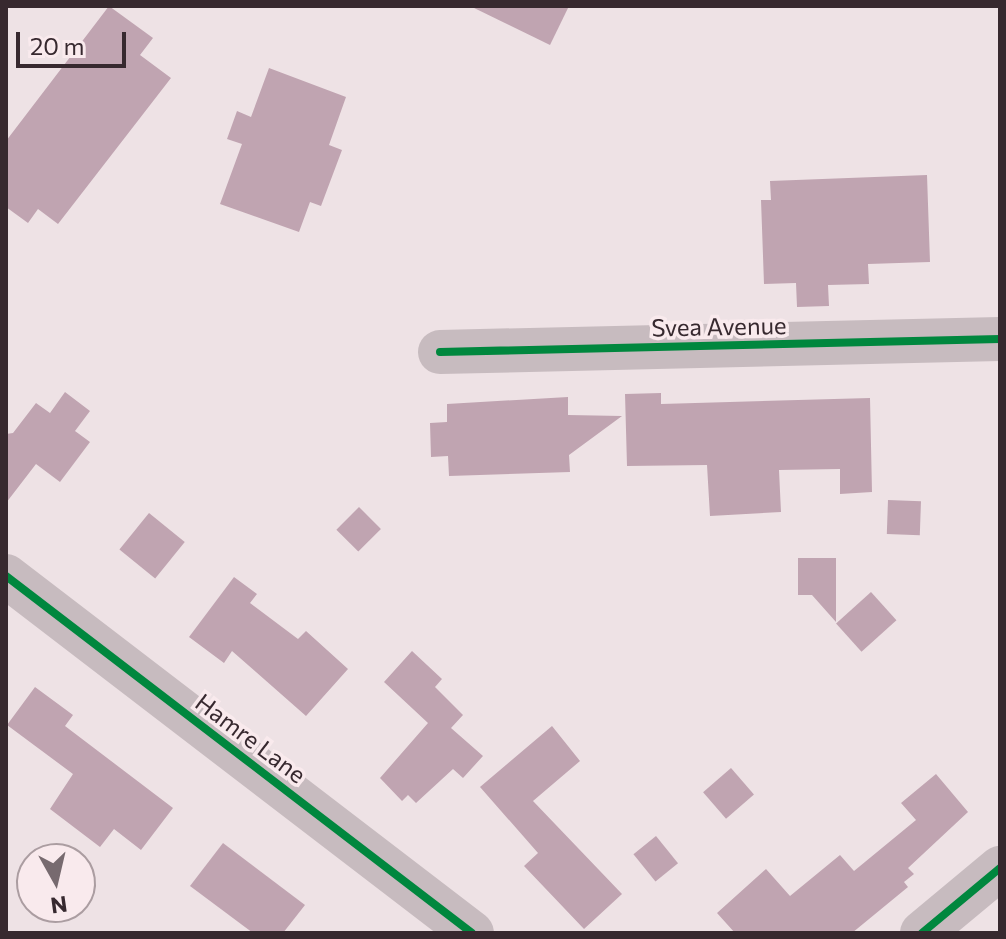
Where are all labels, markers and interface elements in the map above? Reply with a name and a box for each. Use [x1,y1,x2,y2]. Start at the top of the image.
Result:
scale bar [20,16,130,66]
text: 20 m [30,31,84,60]
street label: Svea Avenue [651,310,787,342]
street label: Hamre Lane [190,687,312,789]
north arrow [16,843,96,923]
text: N [49,891,69,920]

